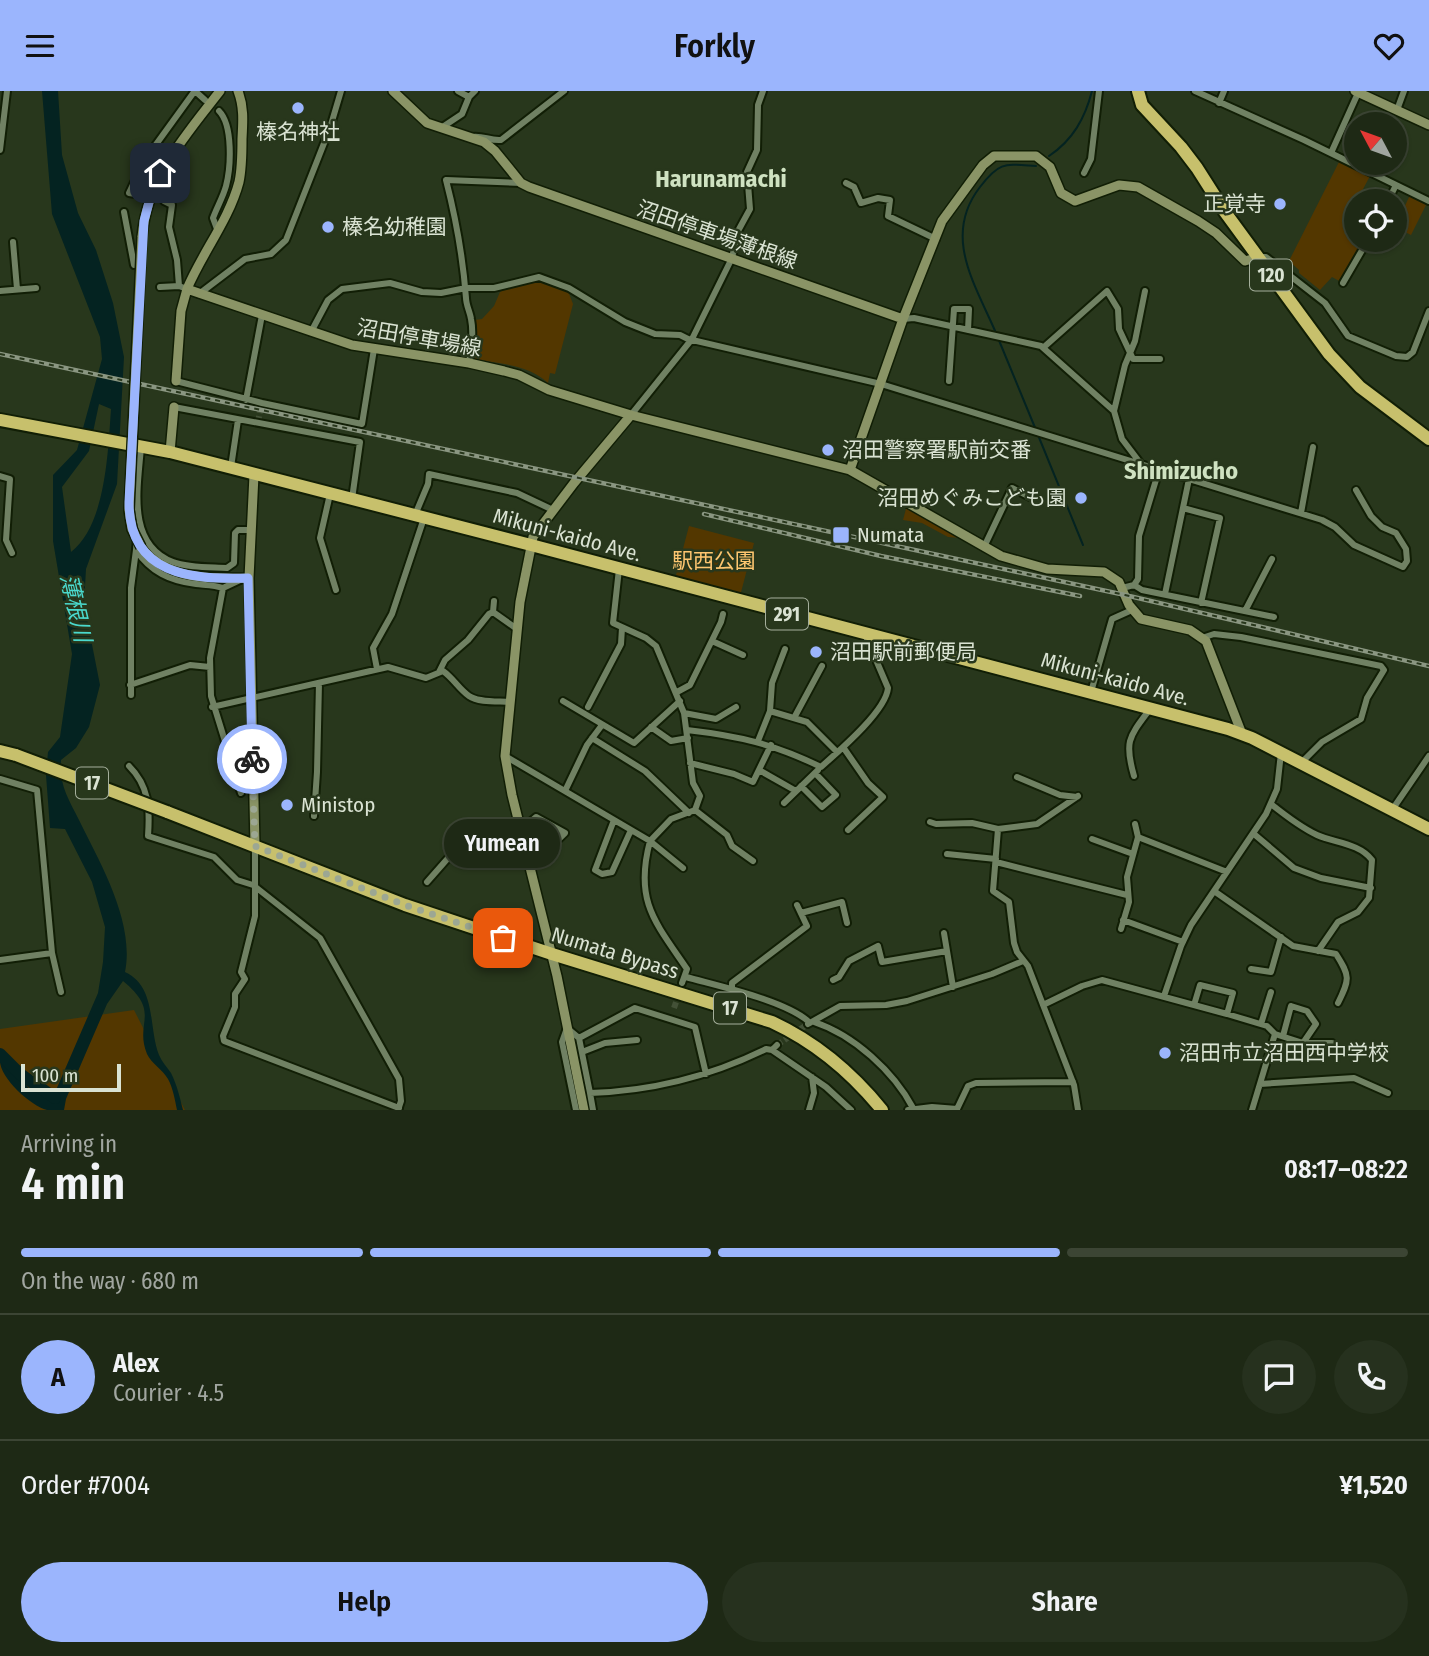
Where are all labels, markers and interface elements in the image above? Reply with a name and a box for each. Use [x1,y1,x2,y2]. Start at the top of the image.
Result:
icon: menu [21,27,59,65]
text: Forkly [674,27,755,65]
icon: heart [1370,27,1408,65]
marker: 榛名神社 [290,100,306,116]
north arrow [1344,112,1407,175]
map controls [1344,112,1407,252]
place label: 榛名神社 [256,119,340,145]
pin [130,143,190,203]
icon: home [141,154,179,192]
district label: Harunamachi [655,165,787,193]
button: locate [1344,189,1407,252]
place label: 正覚寺 [1203,191,1266,217]
street label: 沼田停車場薄根線 [633,195,801,275]
marker: 正覚寺 [1272,196,1288,212]
place label: 榛名幼稚園 [342,214,447,240]
marker: 榛名幼稚園 [320,219,336,235]
road number: 120 [1250,259,1292,291]
street label: 沼田停車場線 [355,314,483,362]
place label: 沼田警察署駅前交番 [842,437,1031,463]
marker: 沼田警察署駅前交番 [820,442,836,458]
district label: Shimizucho [1124,457,1238,485]
place label: 沼田めぐみこども園 [877,485,1067,511]
marker: 沼田めぐみこども園 [1073,490,1089,506]
street label: Mikuni-kaido Ave. [490,503,644,567]
place label: Numata [857,522,924,548]
marker: Numata [831,525,851,545]
park label: 駅西公園 [672,548,756,574]
water label: 薄根川 [55,571,98,648]
road number: 291 [766,599,808,629]
place label: 沼田駅前郵便局 [830,639,977,665]
marker: 沼田駅前郵便局 [808,644,824,660]
street label: Mikuni-kaido Ave. [1038,647,1192,711]
courier [217,724,287,794]
icon: bike [233,740,271,778]
road number: 17 [76,768,108,799]
place label: Ministop [301,792,375,818]
marker: Ministop [279,797,295,813]
callout: Yumean [445,819,561,868]
text: Yumean [464,829,540,857]
pin [473,908,533,968]
icon: bag [484,919,522,957]
street label: Numata Bypass [548,921,682,985]
road number: 17 [714,993,746,1023]
place label: 沼田市立沼田西中学校 [1179,1040,1389,1066]
marker: 沼田市立沼田西中学校 [1157,1045,1173,1061]
scale bar [21,1061,121,1093]
text: 100 m [32,1064,78,1087]
text: Arriving in [21,1130,117,1158]
text: 08:17–08:22 [1284,1154,1408,1185]
text: 4 min [21,1156,125,1211]
text: On the way · 680 m [21,1267,199,1295]
button: chat [1242,1340,1316,1414]
button: phone [1334,1340,1408,1414]
text: Alex [113,1348,159,1379]
text: A [51,1362,65,1393]
text: Courier · 4.5 [113,1379,224,1407]
text: Order #7004 [21,1470,150,1501]
text: ¥1,520 [1340,1470,1408,1501]
button: Help [21,1562,708,1642]
button: Share [722,1562,1408,1642]

